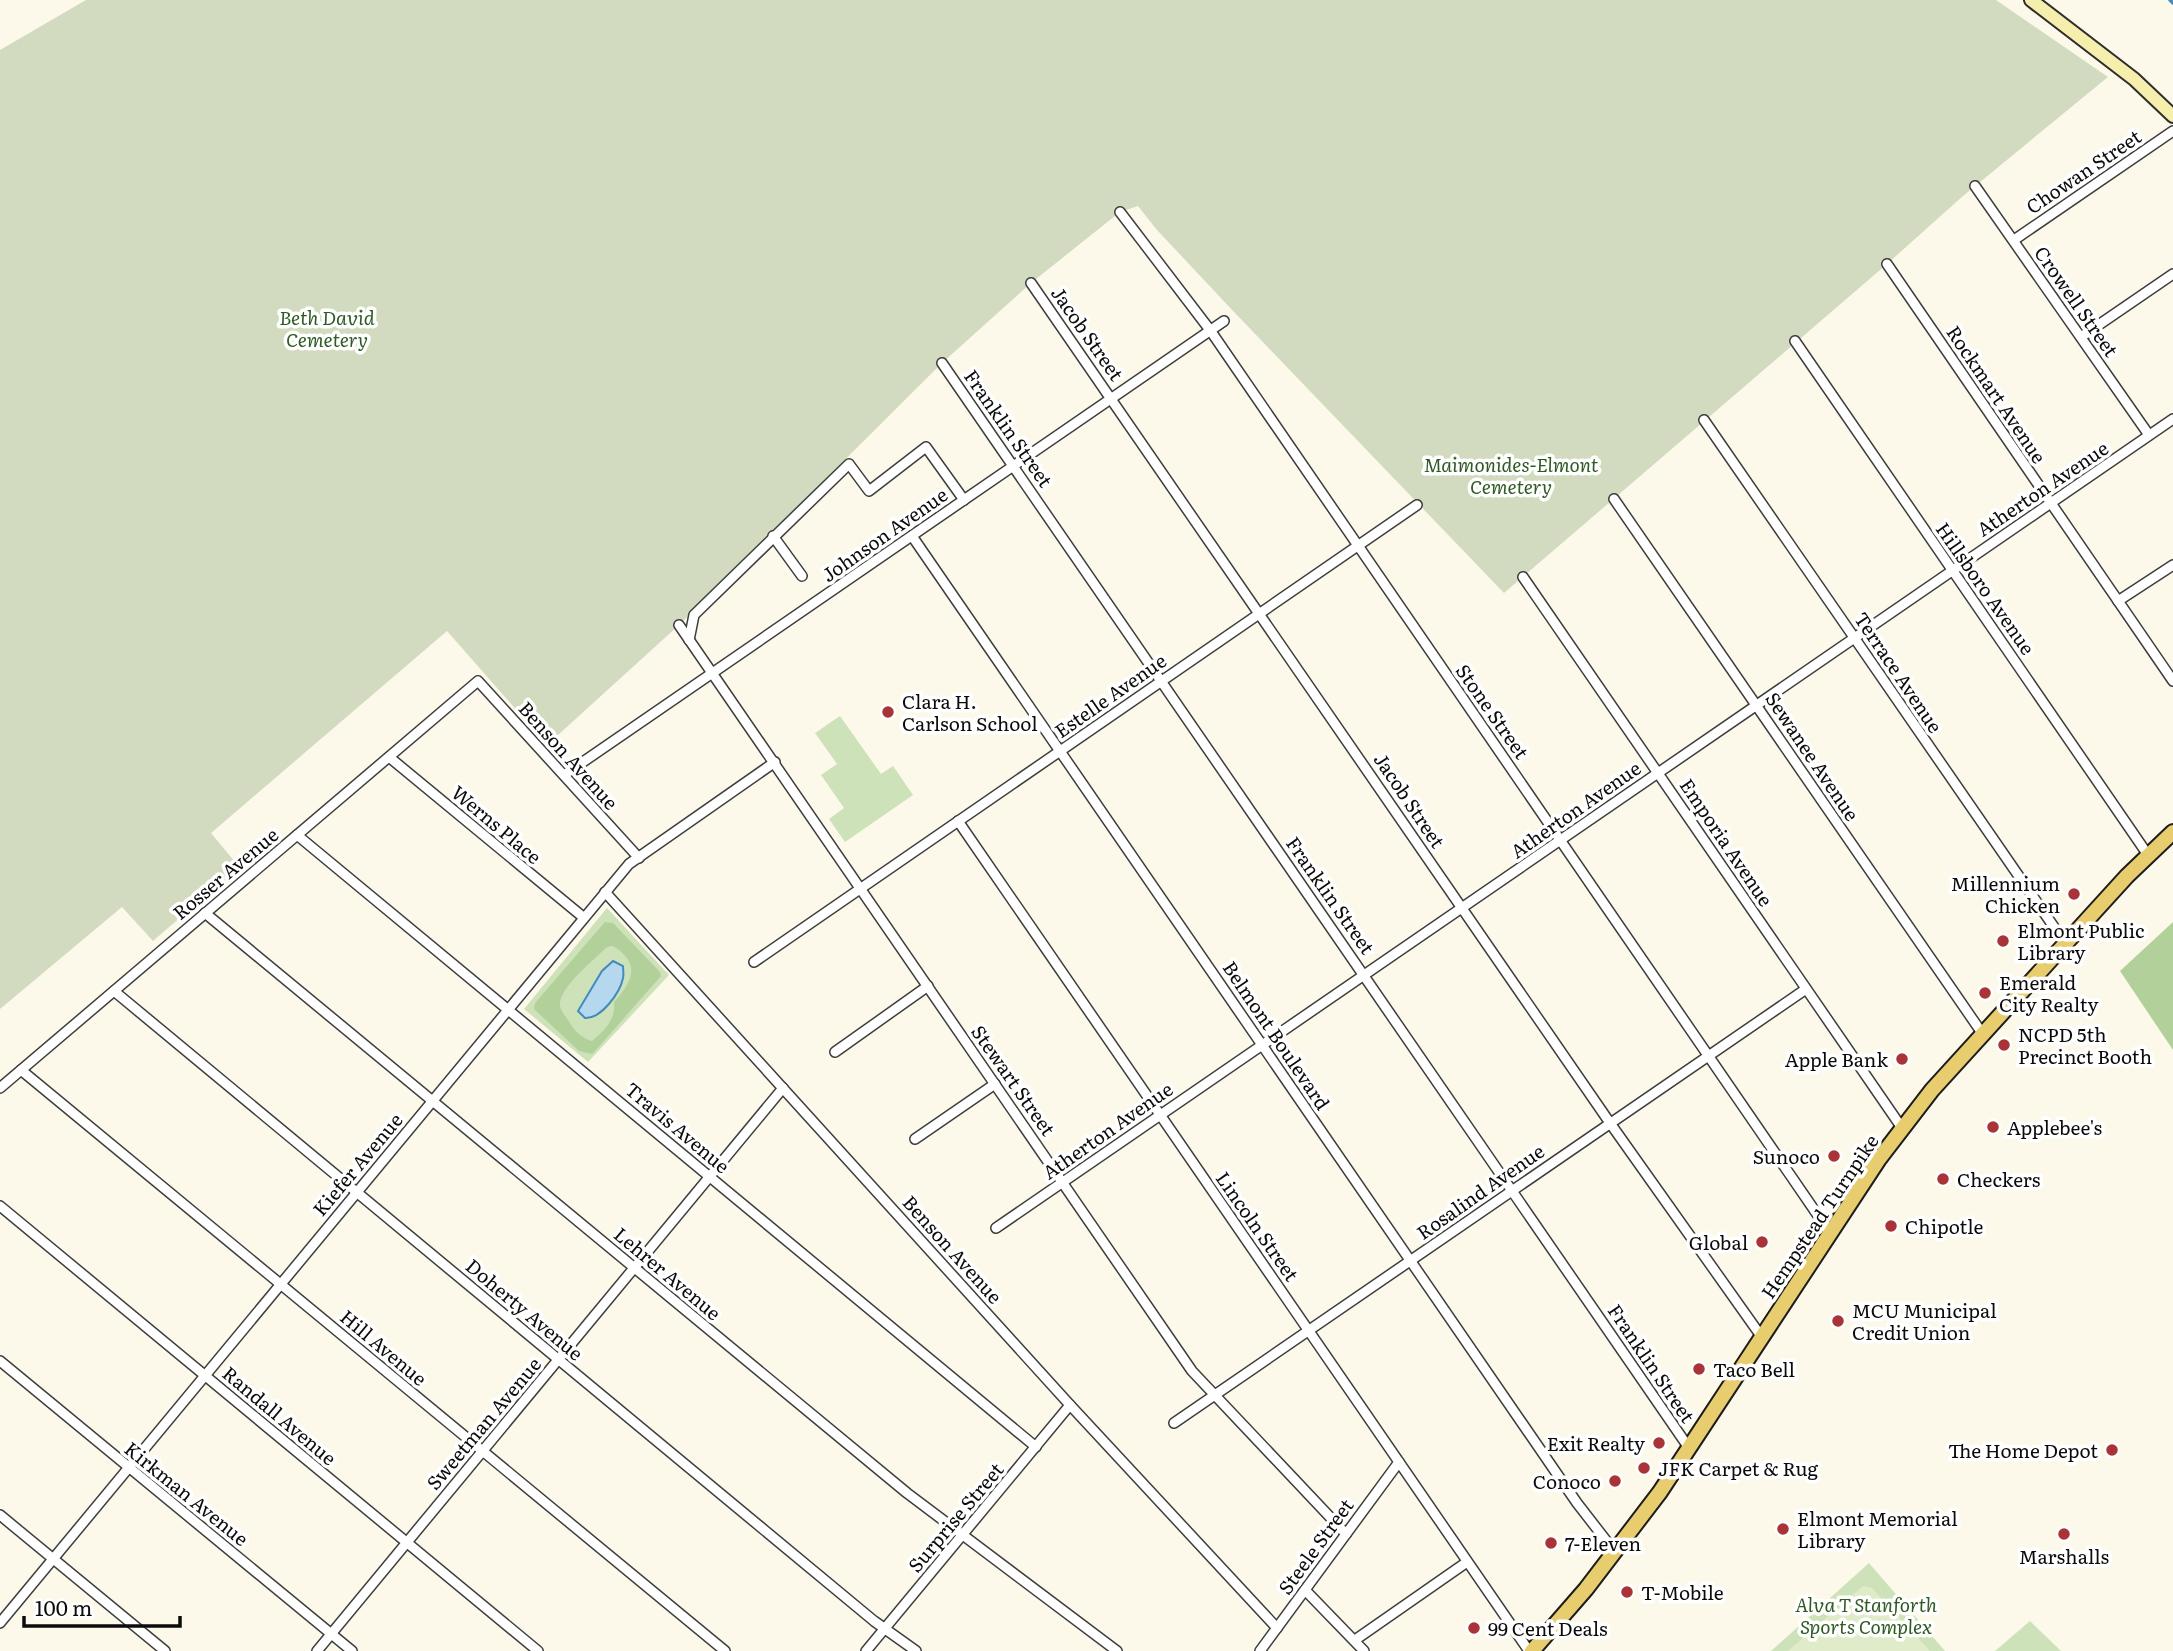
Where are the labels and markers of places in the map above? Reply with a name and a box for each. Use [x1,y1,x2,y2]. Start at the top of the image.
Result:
place label: Clara H. Carlson School [902,687,1038,737]
marker: Clara H. Carlson School [880,704,896,720]
place label: Millennium Chicken [1951,869,2060,919]
marker: Millennium Chicken [2066,886,2082,902]
place label: Elmont Public Library [2017,916,2145,966]
marker: Elmont Public Library [1995,933,2011,949]
place label: Emerald City Realty [1999,968,2098,1018]
marker: Emerald City Realty [1977,985,1993,1001]
place label: NCPD 5th Precinct Booth [2018,1020,2152,1070]
marker: NCPD 5th Precinct Booth [1996,1037,2012,1053]
place label: Apple Bank [1785,1045,1888,1073]
marker: Apple Bank [1894,1051,1910,1067]
place label: Applebee's [2007,1113,2103,1141]
marker: Applebee's [1985,1119,2001,1135]
place label: Sunoco [1753,1142,1820,1170]
marker: Sunoco [1826,1148,1842,1164]
place label: Checkers [1957,1165,2041,1193]
marker: Checkers [1935,1171,1951,1187]
place label: Chipotle [1905,1212,1983,1240]
marker: Chipotle [1883,1218,1899,1234]
place label: Global [1689,1228,1748,1256]
marker: Global [1754,1234,1770,1250]
place label: MCU Municipal Credit Union [1852,1296,1997,1346]
marker: MCU Municipal Credit Union [1830,1313,1846,1329]
place label: Taco Bell [1713,1355,1795,1383]
marker: Taco Bell [1691,1361,1707,1377]
place label: Exit Realty [1547,1429,1645,1457]
marker: Exit Realty [1651,1435,1667,1451]
place label: The Home Depot [1948,1436,2098,1464]
marker: The Home Depot [2104,1442,2120,1458]
place label: JFK Carpet & Rug [1658,1454,1818,1482]
marker: JFK Carpet & Rug [1636,1460,1652,1476]
place label: Conoco [1533,1467,1601,1495]
marker: Conoco [1607,1473,1623,1489]
place label: Elmont Memorial Library [1797,1504,1958,1554]
marker: Elmont Memorial Library [1775,1521,1791,1537]
marker: Marshalls [2056,1526,2072,1542]
place label: 7-Eleven [1565,1529,1641,1557]
marker: 7-Eleven [1543,1535,1559,1551]
place label: Marshalls [2019,1542,2110,1570]
place label: T-Mobile [1641,1578,1724,1606]
marker: T-Mobile [1619,1584,1635,1600]
place label: 99 Cent Deals [1488,1614,1608,1642]
marker: 99 Cent Deals [1466,1620,1482,1636]

